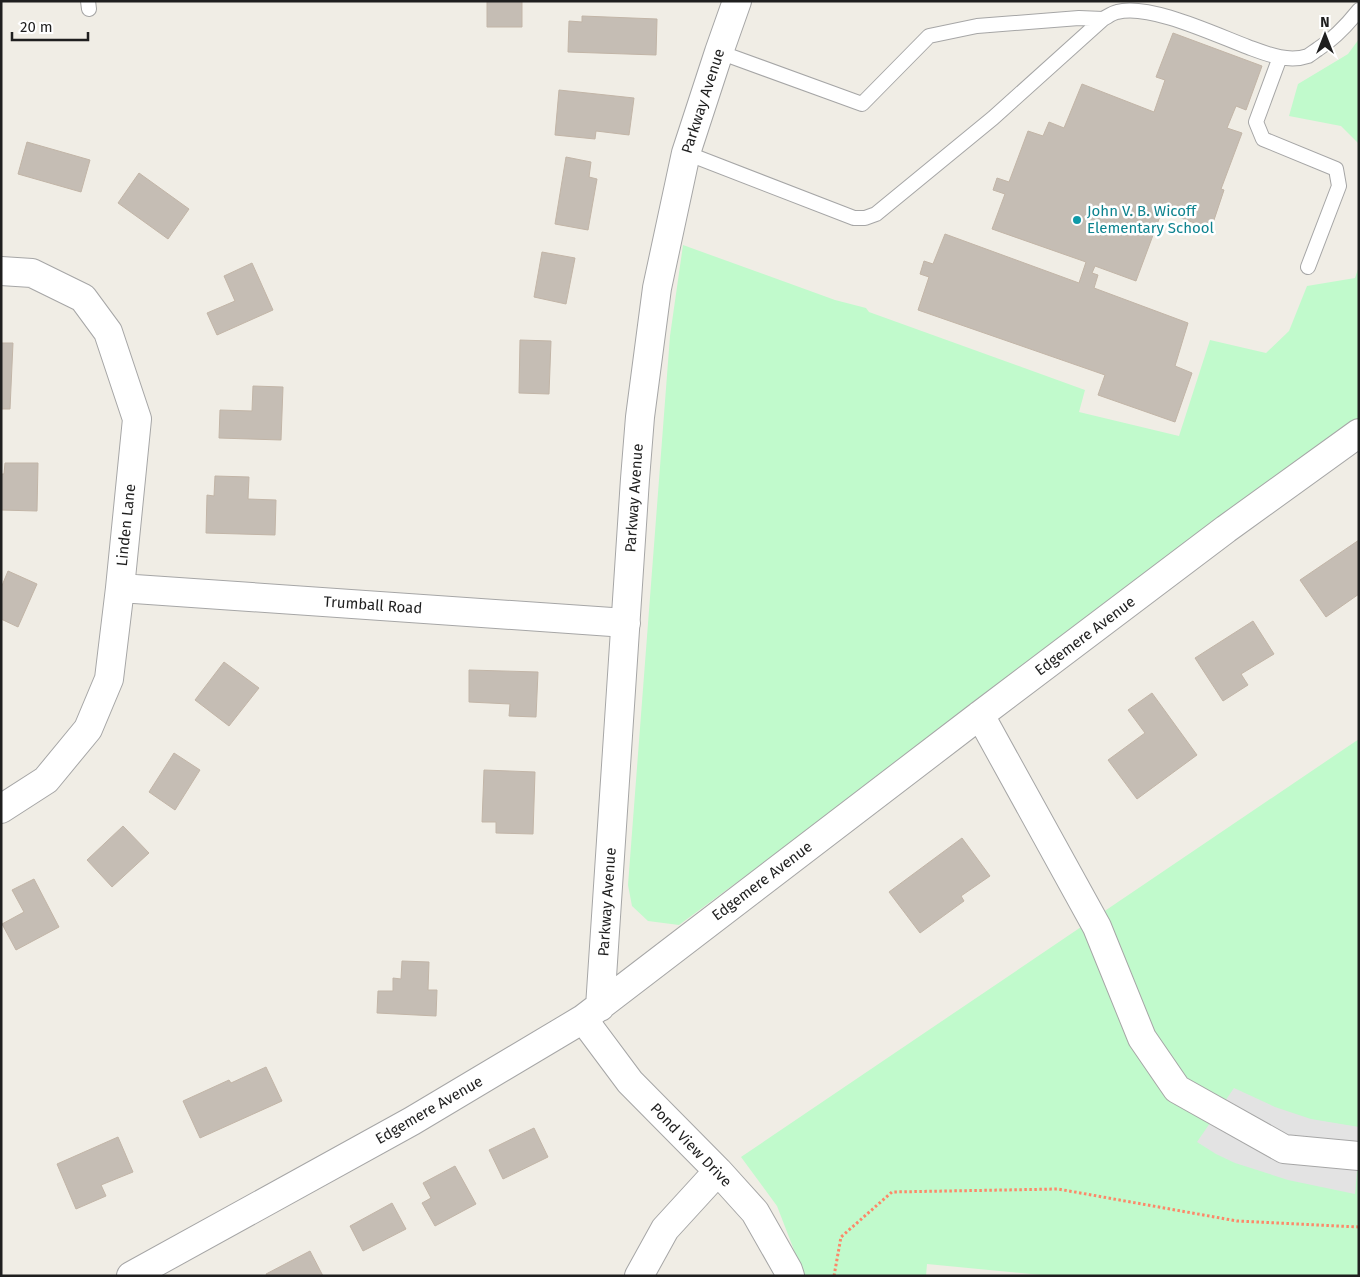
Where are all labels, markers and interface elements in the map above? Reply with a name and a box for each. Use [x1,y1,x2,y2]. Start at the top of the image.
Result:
scale bar [12,10,89,42]
north arrow [1300,10,1350,60]
text: N [1320,14,1330,31]
text: 20 m [20,18,53,36]
street label: Parkway Avenue [678,46,728,156]
place label: John V. B. Wicoff Elementary School [1087,202,1215,237]
marker: John V. B. Wicoff Elementary School [1071,214,1083,226]
street label: Parkway Avenue [621,443,647,553]
street label: Linden Lane [113,483,139,567]
street label: Edgemere Avenue [1031,592,1139,680]
street label: Trumball Road [323,593,423,617]
street label: Edgemere Avenue [708,837,816,925]
street label: Parkway Avenue [594,847,620,957]
street label: Edgemere Avenue [372,1072,486,1148]
street label: Pond View Drive [647,1099,735,1191]

